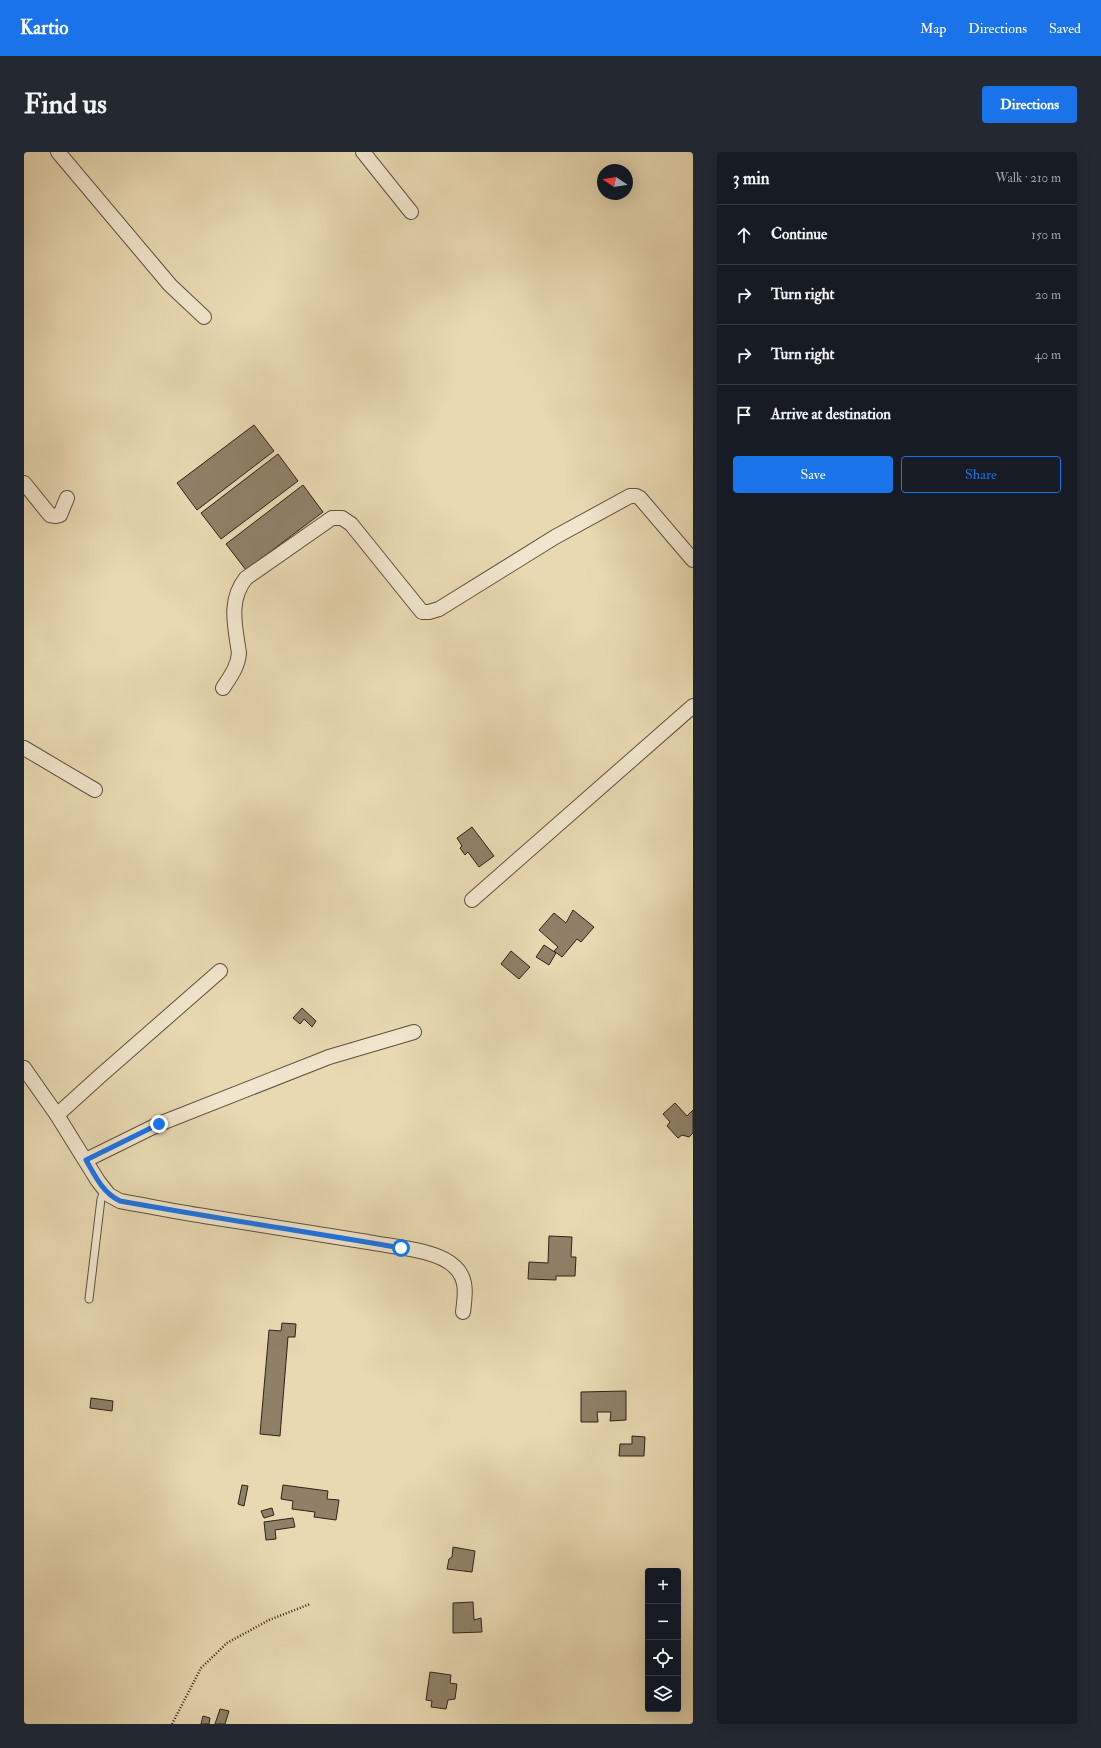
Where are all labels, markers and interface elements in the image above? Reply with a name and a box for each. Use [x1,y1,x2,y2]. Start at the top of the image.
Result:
text: Kartio [20,16,68,40]
text: Map [920,20,946,37]
text: Directions [968,20,1027,37]
text: Saved [1049,20,1081,37]
button: Directions [982,86,1077,123]
text: Find us [24,87,107,122]
north arrow [597,164,633,200]
text: 3 min [733,168,770,189]
text: Walk · 210 m [995,170,1061,186]
icon: ahead [733,224,755,246]
text: Continue [771,225,827,244]
text: 150 m [1031,227,1061,243]
icon: right [733,284,755,306]
text: Turn right [771,285,834,304]
text: 20 m [1035,287,1061,303]
icon: right [733,344,755,366]
text: Turn right [771,345,834,364]
text: 40 m [1035,347,1061,363]
icon: arrive [733,404,755,426]
text: Arrive at destination [771,405,891,424]
button: Save [733,456,893,493]
button: Share [901,456,1061,493]
route end [150,1115,168,1133]
route start [392,1239,410,1257]
map controls [645,1568,681,1712]
button: + [645,1568,681,1604]
button: − [645,1604,681,1640]
button: locate [645,1640,681,1676]
button: layers [645,1676,681,1712]

